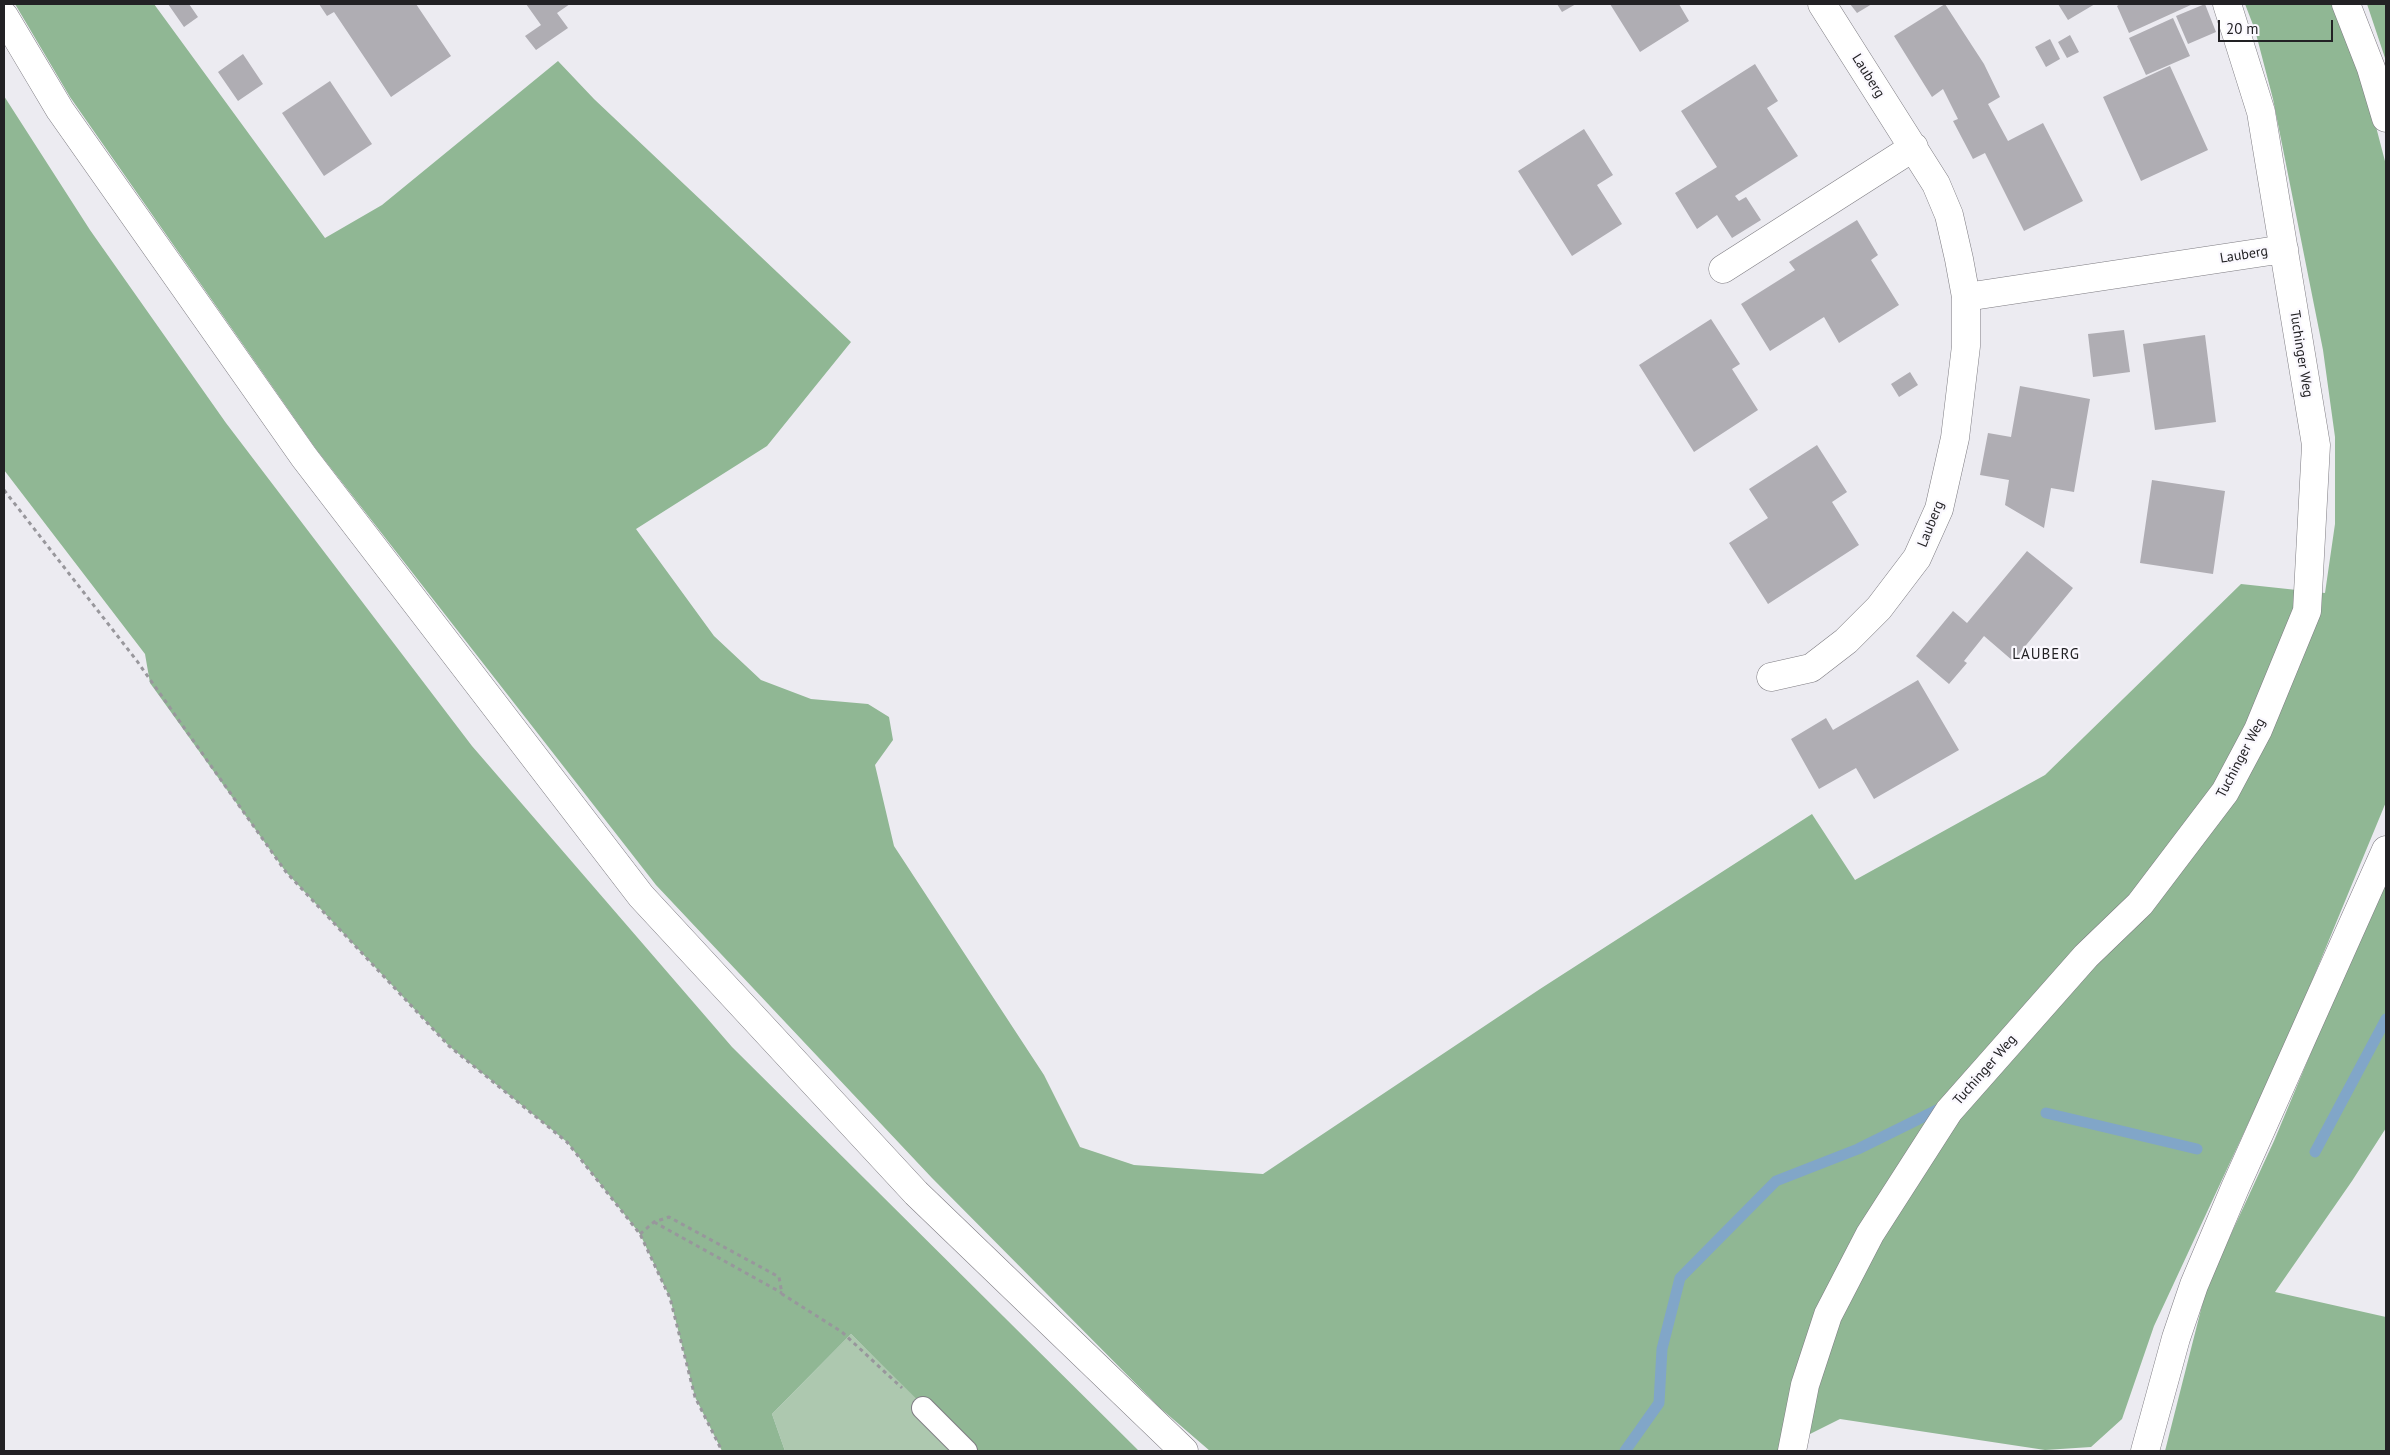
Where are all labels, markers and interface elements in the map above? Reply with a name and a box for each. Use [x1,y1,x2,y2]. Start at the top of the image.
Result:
scale bar [2220,10,2335,42]
text: 20 m [2226,19,2259,38]
street label: Lauberg [1848,51,1888,101]
street label: Lauberg [2219,243,2269,267]
street label: Tuchinger Weg [2286,309,2316,399]
street label: Lauberg [1914,498,1948,550]
district label: LAUBERG [2011,646,2081,664]
street label: Tuchinger Weg [2213,715,2269,801]
street label: Tuchinger Weg [1950,1031,2020,1109]

